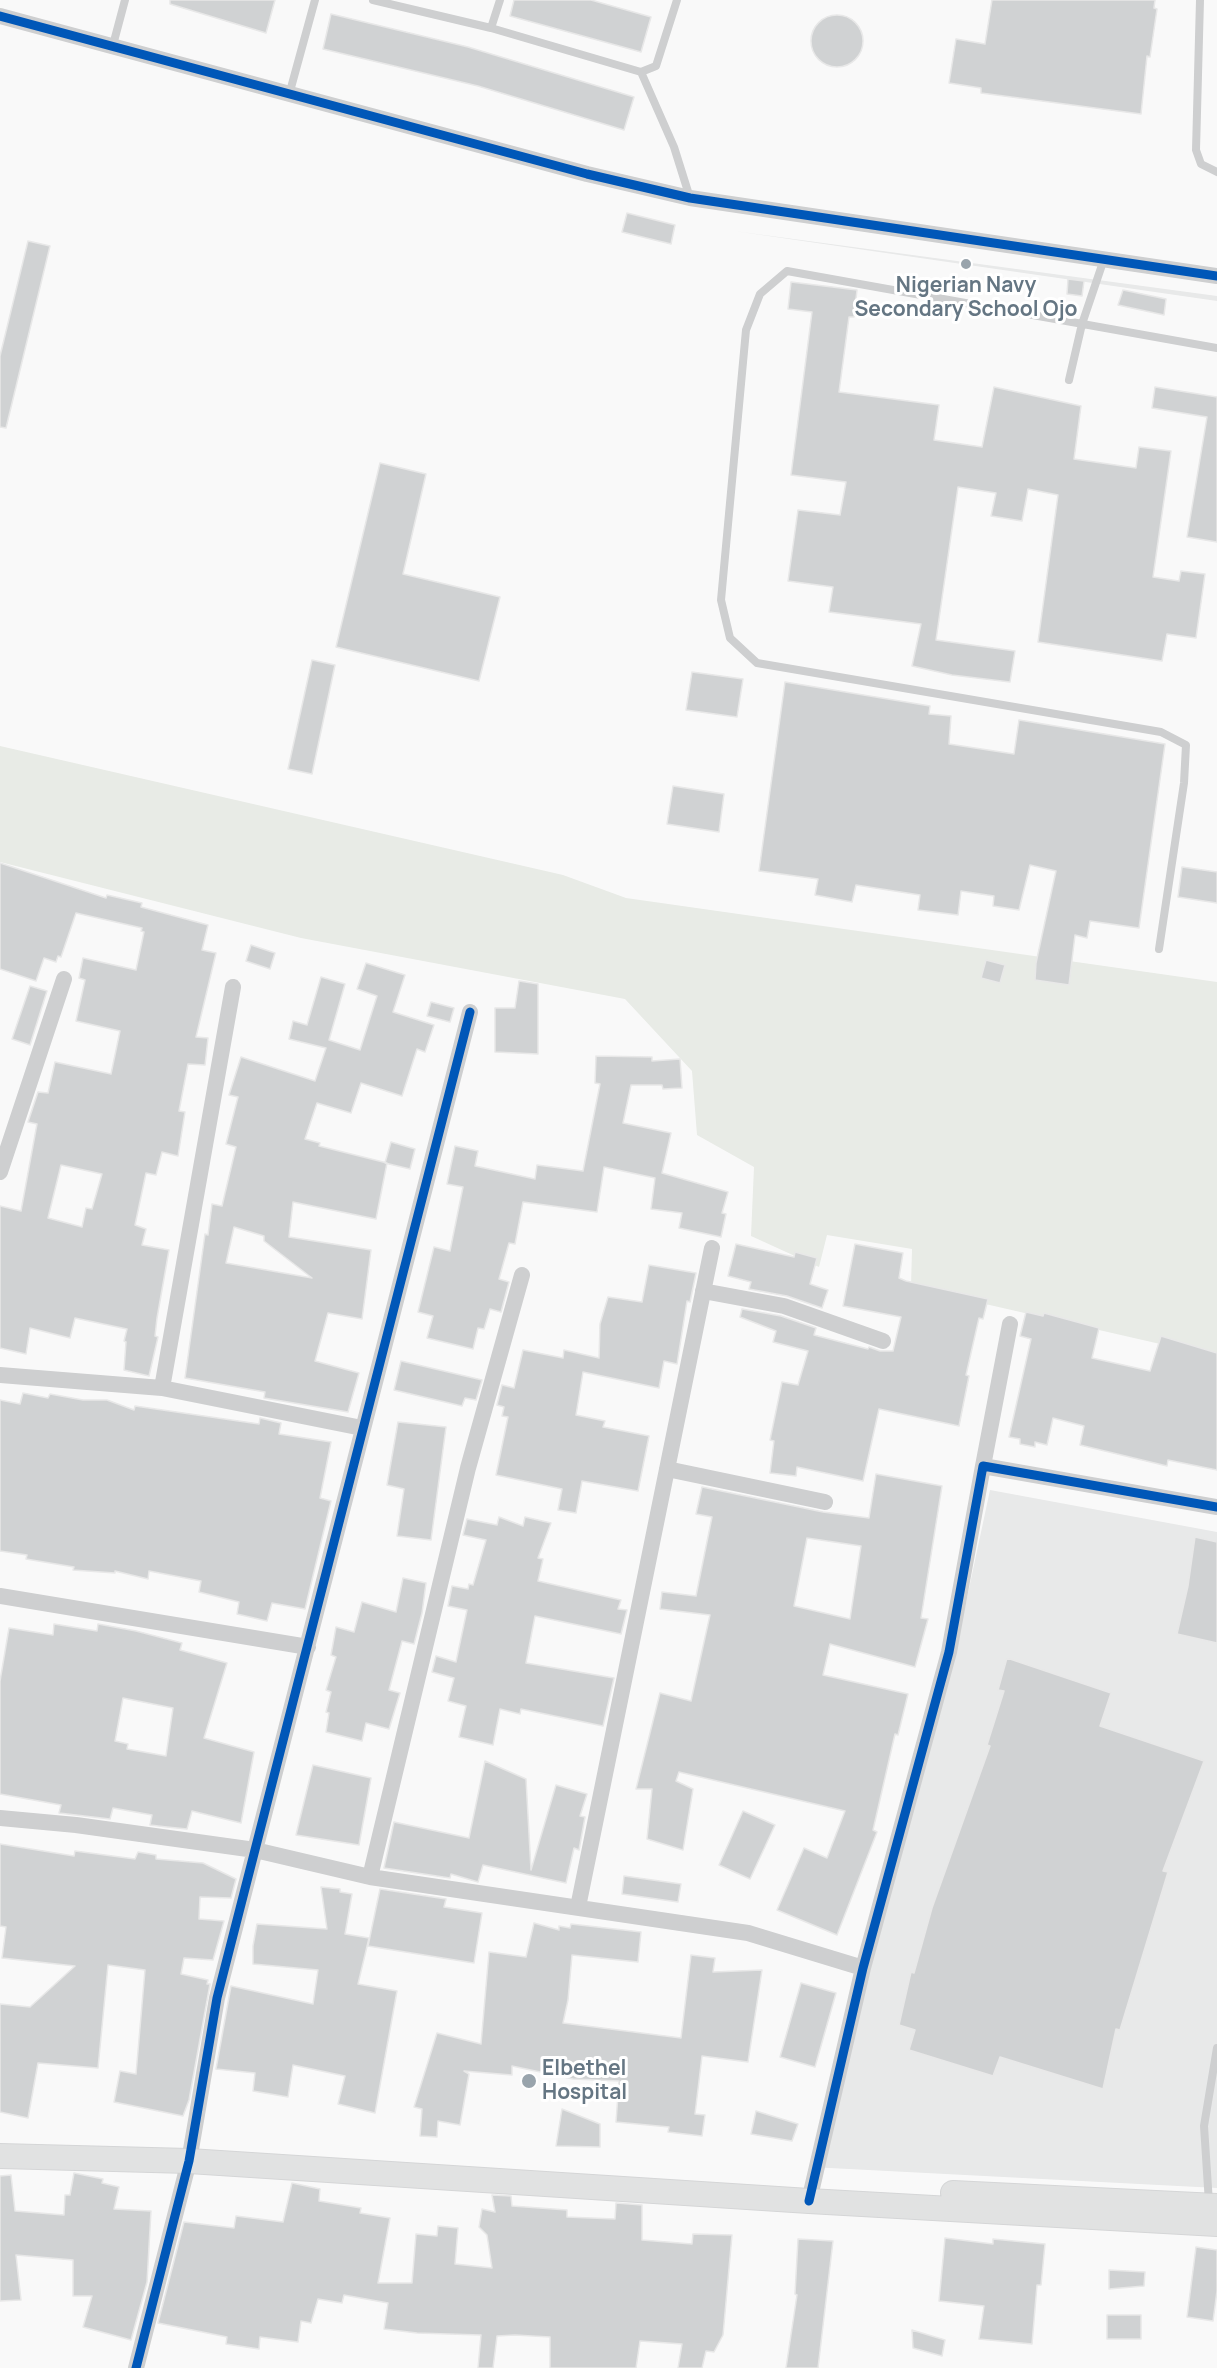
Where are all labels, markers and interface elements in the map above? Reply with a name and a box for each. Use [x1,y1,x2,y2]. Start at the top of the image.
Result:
marker: Nigerian Navy Secondary School Ojo [959,257,973,271]
place label: Nigerian Navy Secondary School Ojo [854,273,1078,323]
place label: Elbethel Hospital [542,2056,627,2106]
marker: Elbethel Hospital [520,2072,538,2090]

